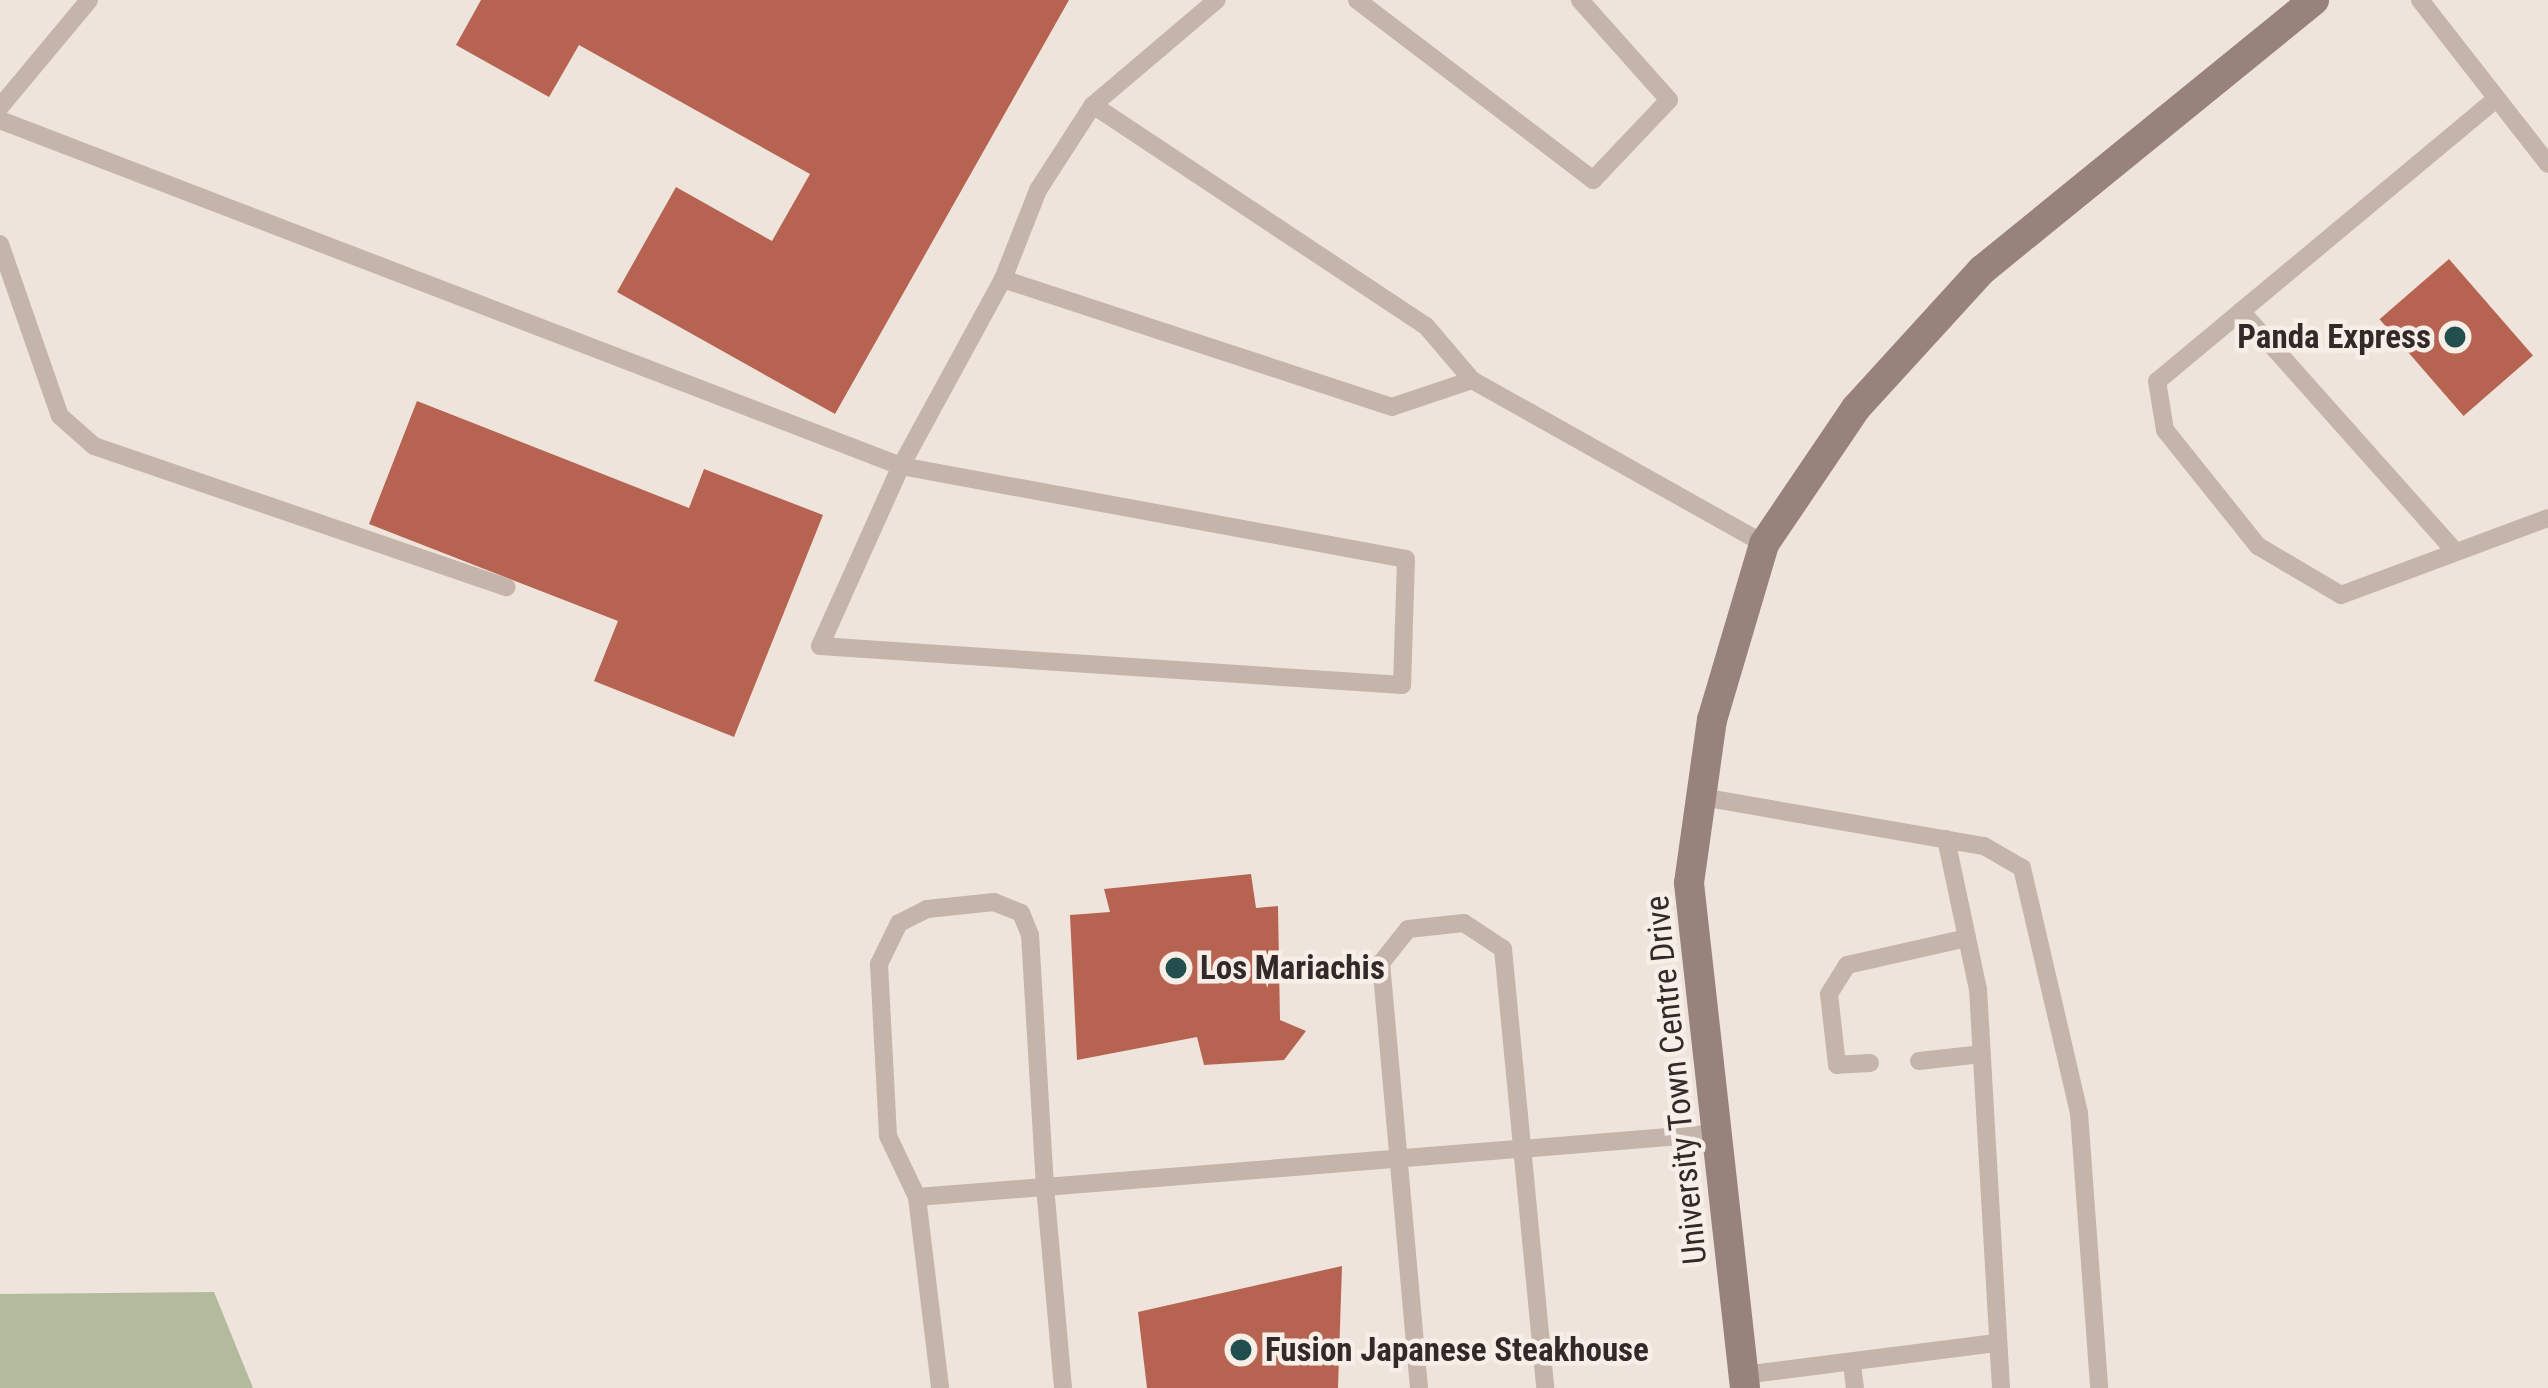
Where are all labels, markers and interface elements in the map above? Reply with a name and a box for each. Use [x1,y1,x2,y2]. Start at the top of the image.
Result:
place label: Panda Express [2237,317,2431,357]
marker: Panda Express [2442,324,2468,350]
street label: University Town Centre Drive [1637,893,1715,1267]
place label: Los Mariachis [1200,948,1385,988]
marker: Los Mariachis [1163,955,1189,981]
place label: Fusion Japanese Steakhouse [1265,1330,1649,1370]
marker: Fusion Japanese Steakhouse [1228,1337,1254,1363]

